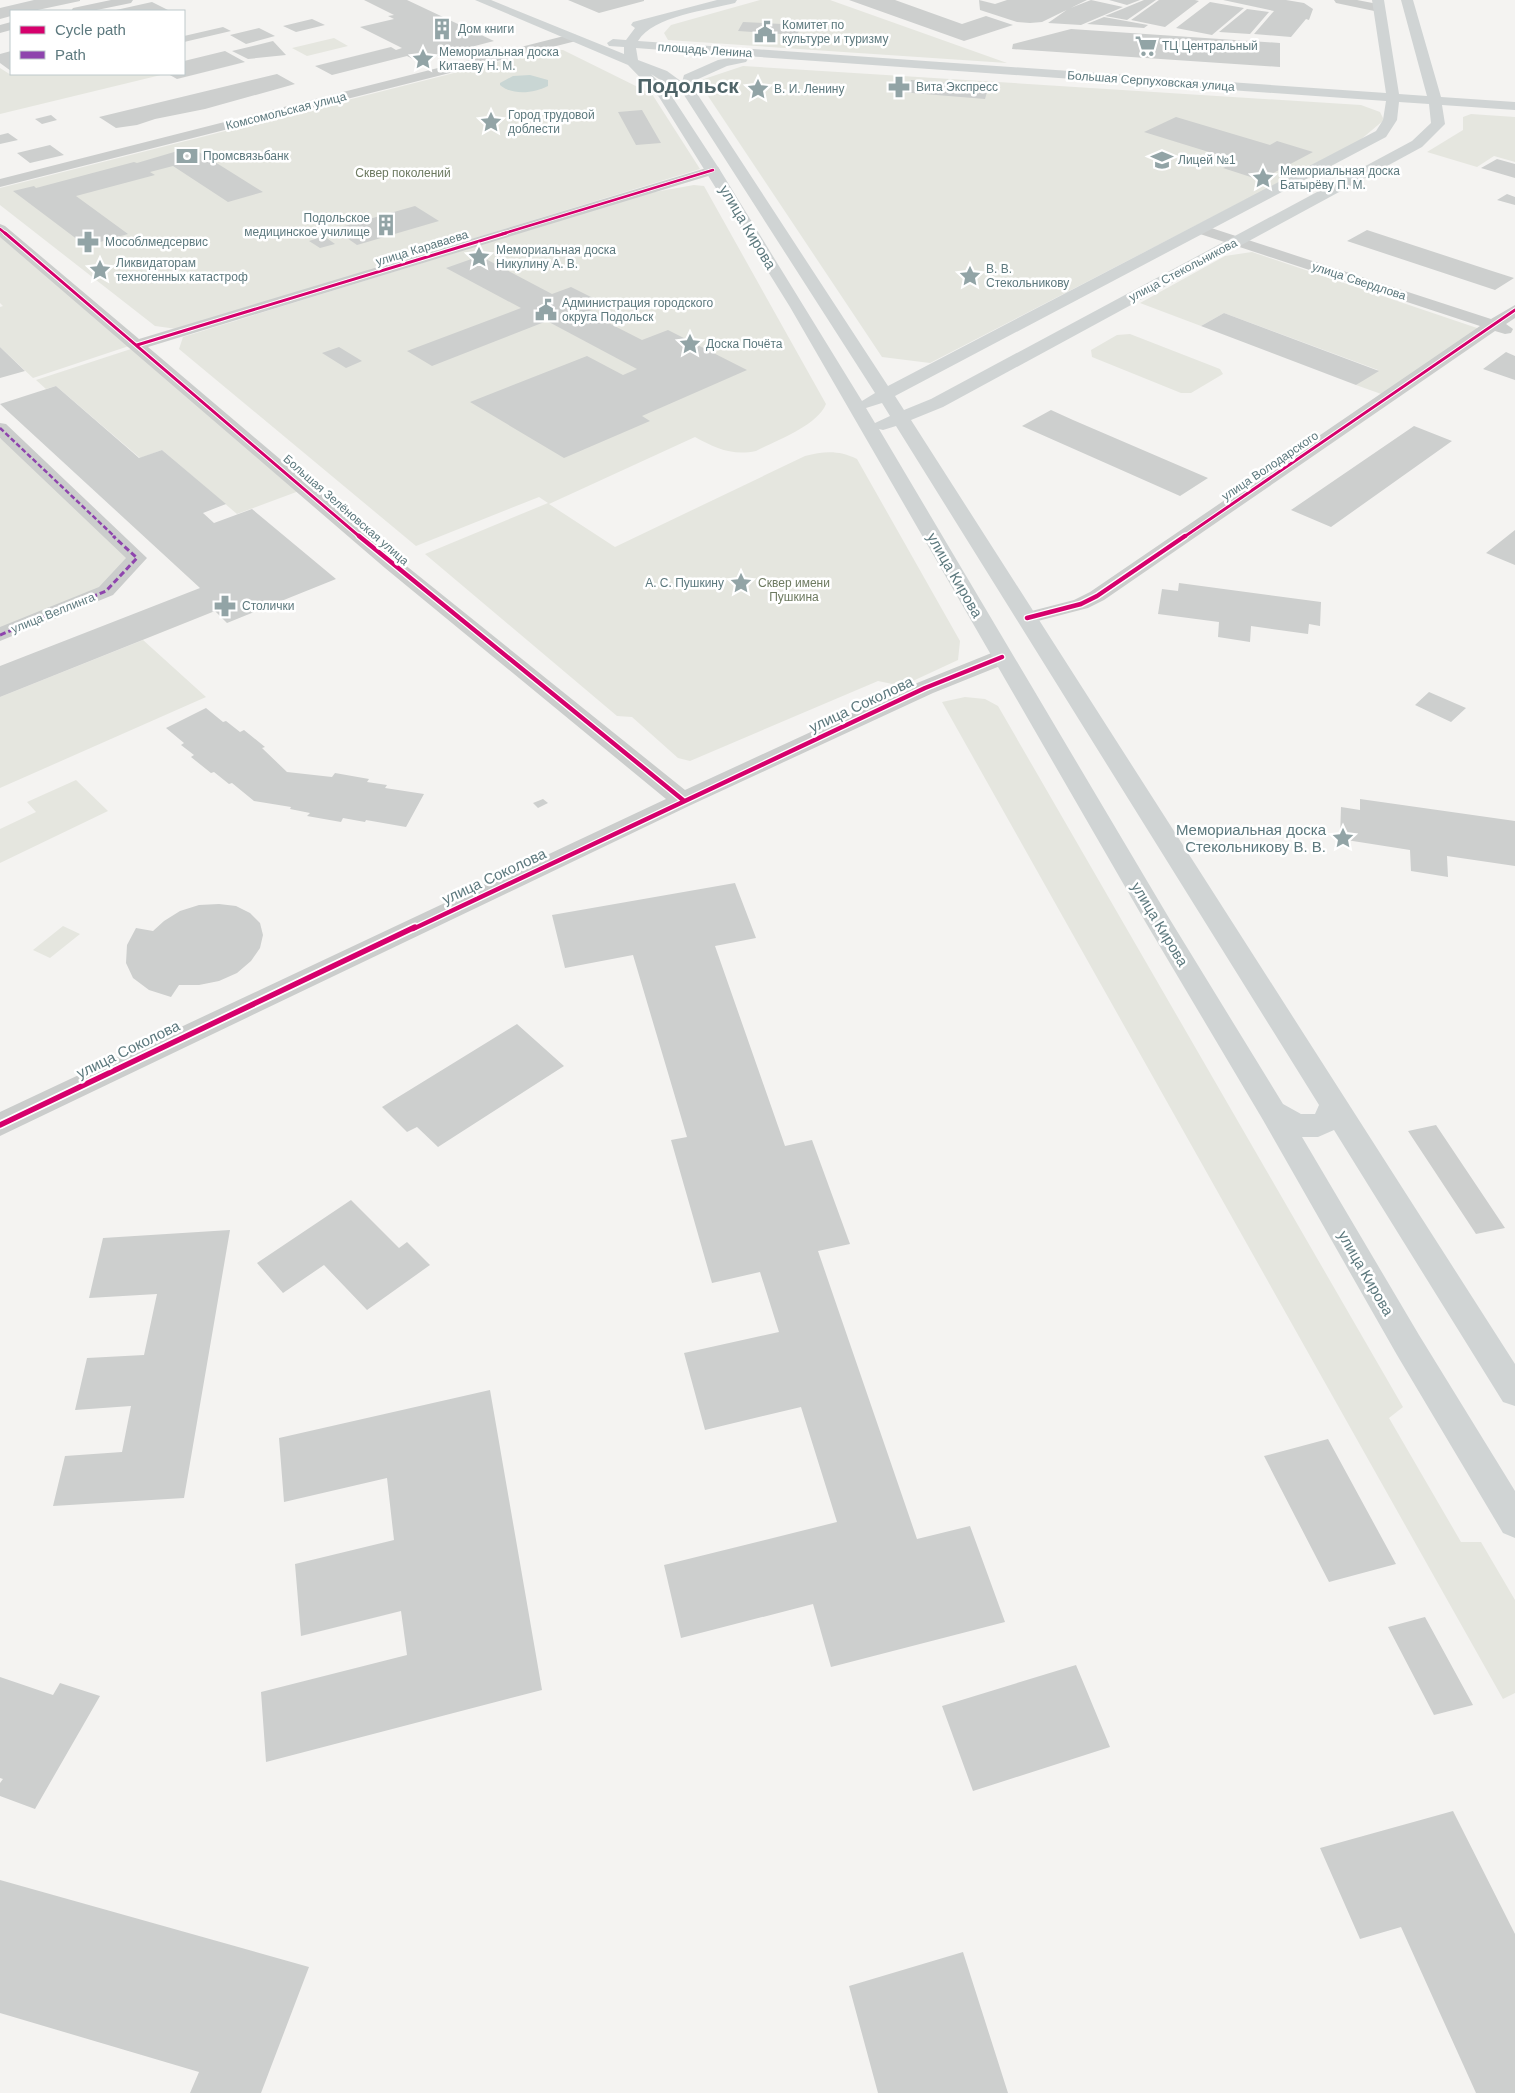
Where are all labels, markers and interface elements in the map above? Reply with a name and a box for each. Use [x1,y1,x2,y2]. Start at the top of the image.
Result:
legend [10,10,185,75]
building icon: Дом книги [429,16,455,42]
place label: Комитет по культуре и туризму [782,18,888,46]
public building icon: Комитет по культуре и туризму [752,19,778,45]
text: Cycle path [55,21,126,38]
place label: Дом книги [458,22,514,36]
supermarket icon: ТЦ Центральный [1133,33,1159,59]
place label: ТЦ Центральный [1162,39,1258,53]
street label: площадь Ленина [657,40,753,60]
place label: Мемориальная доска Китаеву Н. М. [439,45,559,73]
text: Path [55,46,86,63]
place icon: Мемориальная доска Китаеву Н. М. [410,46,436,72]
street label: Большая Серпуховская улица [1067,68,1236,94]
district label: Подольск [637,74,739,97]
pharmacy icon: Вита Экспресс [886,74,912,100]
place icon: В. И. Ленину [745,76,771,102]
place label: Вита Экспресс [916,80,998,94]
place label: В. И. Ленину [774,82,844,96]
street label: Комсомольская улица [224,89,348,133]
place label: Город трудовой доблести [508,108,595,136]
place icon: Город трудовой доблести [478,109,504,135]
bank icon: Промсвязьбанк [174,143,200,169]
school or university icon: Лицeй №1 [1149,147,1175,173]
place label: Промсвязьбанк [203,149,290,163]
place label: Лицeй №1 [1178,153,1236,167]
place label: Мемориальная доска Батырёву П. М. [1280,164,1400,192]
place icon: Мемориальная доска Батырёву П. М. [1250,165,1276,191]
park label: Сквер поколений [355,166,451,180]
street label: улица Кирова [716,182,780,273]
place label: Подольское медицинское училище [244,211,370,239]
building icon: Подольское медицинское училище [373,212,399,238]
street label: улица Караваева [374,227,470,269]
pharmacy icon: Мособлмедсервис [75,229,101,255]
place label: Мособлмедсервис [105,235,208,249]
street label: улица Стекольникова [1127,235,1240,304]
place label: Мемориальная доска Никулину А. В. [496,243,616,271]
place icon: Мемориальная доска Никулину А. В. [466,244,492,270]
place label: Ликвидаторам техногенных катастроф [116,256,248,284]
place icon: Ликвидаторам техногенных катастроф [87,257,113,283]
street label: улица Свердлова [1310,259,1408,303]
place label: В. В. Стекольникову [986,262,1069,290]
place icon: В. В. Стекольникову [957,263,983,289]
place label: Администрация городского округа Подольск [562,296,714,324]
public building icon: Администрация городского округа Подольск [533,297,559,323]
place icon: Доска Почёта [677,331,703,357]
place label: Доска Почёта [706,337,783,351]
street label: улица Володарского [1219,428,1321,504]
street label: Большая Зелёновская улица [280,452,412,568]
street label: улица Кирова [924,529,987,621]
place icon: А. С. Пушкину [728,570,754,596]
place label: А. С. Пушкину [645,576,724,590]
park label: Сквер имени Пушкина [758,576,830,604]
street label: улица Веллинга [9,590,97,636]
pharmacy icon: Столички [212,593,238,619]
place label: Столички [242,599,294,613]
street label: улица Соколова [806,672,916,736]
place label: Мемориальная доска Стекольникову В. В. [1176,821,1327,855]
place icon: Мемориальная доска Стекольникову В. В. [1330,825,1356,851]
street label: улица Соколова [439,844,549,908]
street label: улица Кирова [1128,879,1192,970]
street label: улица Соколова [74,1016,183,1081]
street label: улица Кирова [1335,1227,1398,1319]

